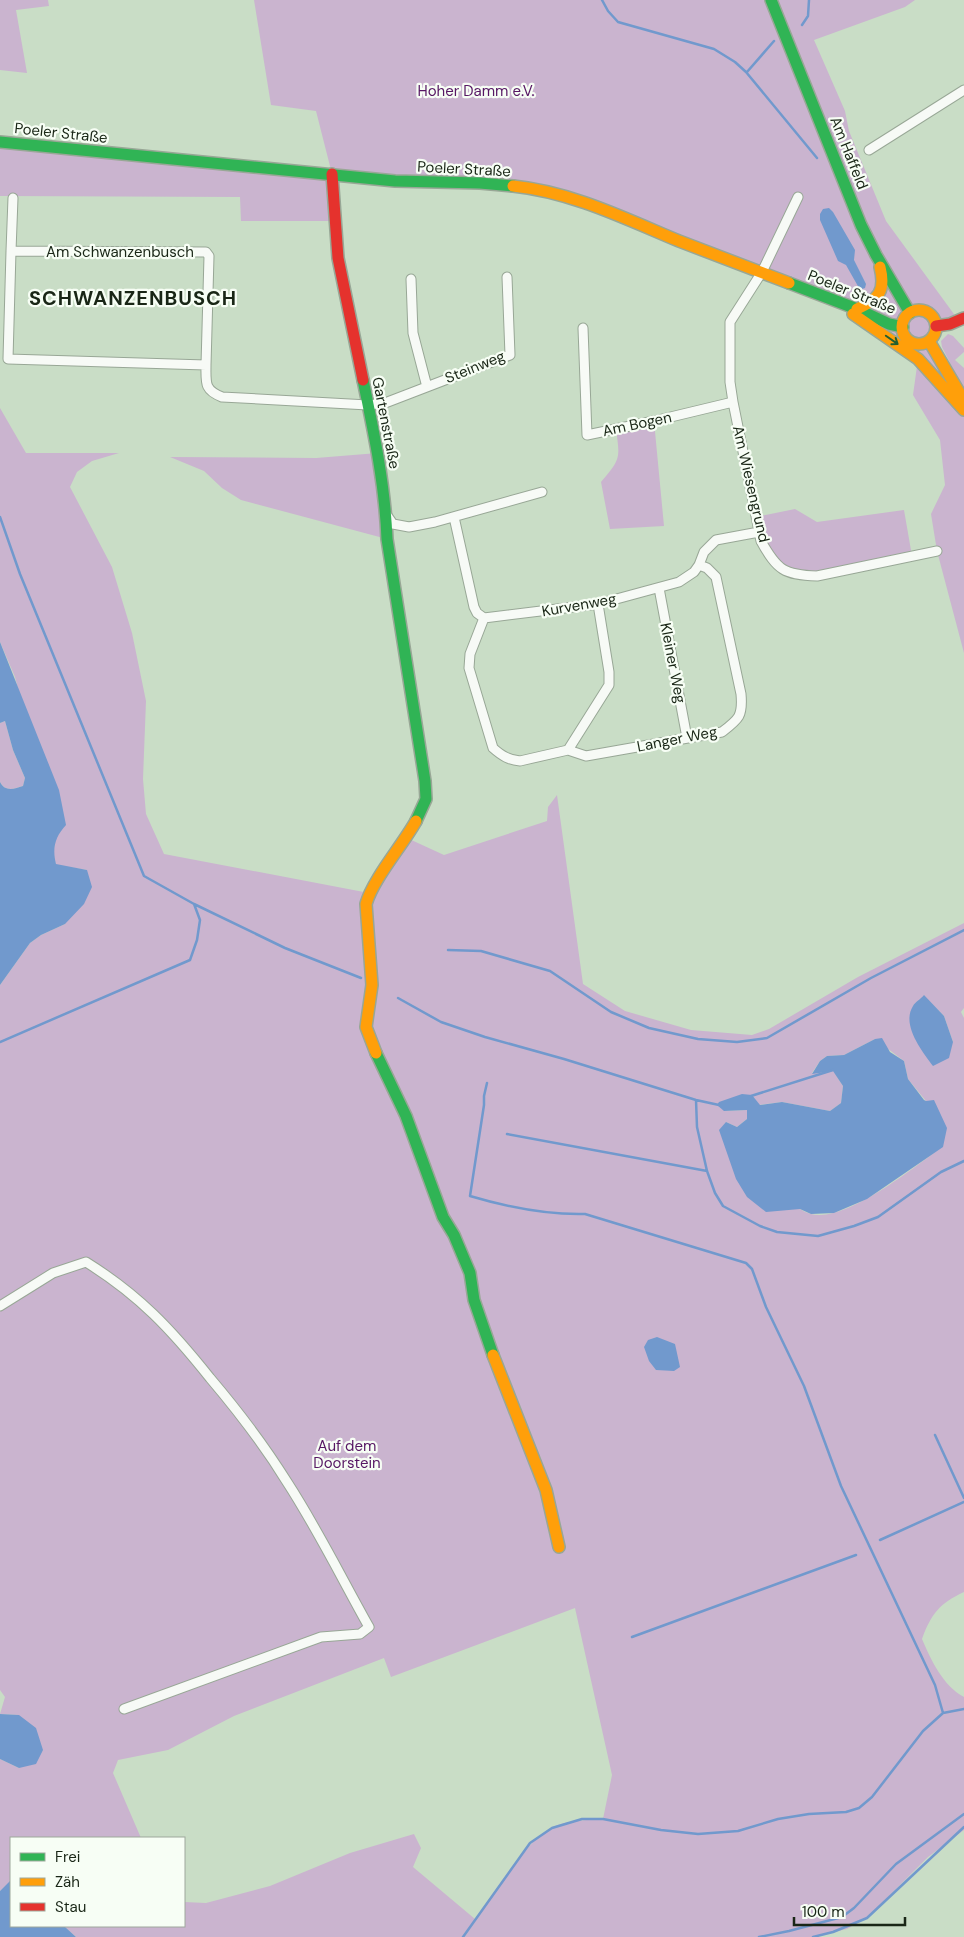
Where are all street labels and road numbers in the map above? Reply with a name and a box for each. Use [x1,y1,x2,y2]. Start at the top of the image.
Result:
street label: Am Haffeld [825,114,873,192]
street label: Poeler Straße [13,118,109,148]
street label: Poeler Straße [417,157,511,181]
street label: Am Schwanzenbusch [46,242,194,262]
street label: Poeler Straße [805,265,899,319]
street label: Steinweg [442,346,508,388]
street label: Gartenstraße [367,375,405,471]
street label: Am Bogen [601,407,673,441]
street label: Am Wiesengrund [728,424,774,544]
street label: Kurvenweg [540,589,618,621]
street label: Kleiner Weg [655,621,691,705]
street label: Langer Weg [635,721,719,757]

